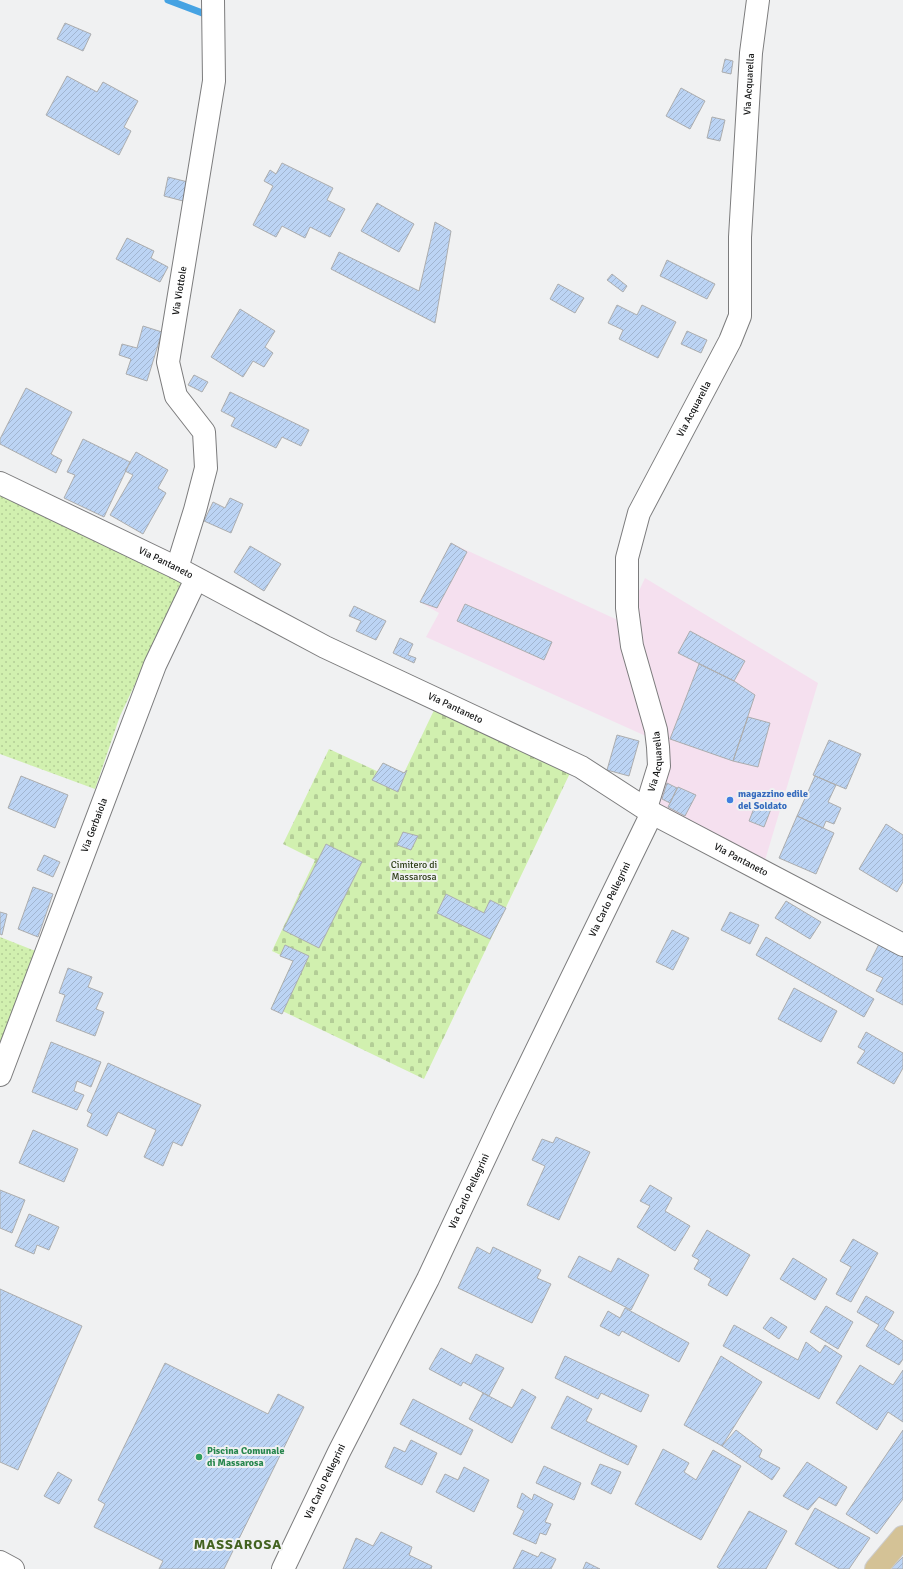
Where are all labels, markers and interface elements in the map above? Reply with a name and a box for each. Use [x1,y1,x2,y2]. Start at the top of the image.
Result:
street label: Via Acquarella [741,53,757,115]
street label: Via Viottole [170,265,190,316]
street label: Via Acquarella [674,379,714,439]
street label: Via Pantaneto [136,544,195,581]
street label: Via Pantaneto [426,690,485,726]
street label: Via Acquarella [645,731,665,793]
place label: magazzino edile del Soldato [738,788,808,812]
marker: magazzino edile del Soldato [725,795,735,805]
street label: Via Gerbaiola [79,796,110,854]
street label: Via Pantaneto [712,841,770,879]
park label: Cimitero di Massarosa [391,859,437,883]
street label: Via Carlo Pellegrini [587,860,633,939]
street label: Via Carlo Pellegrini [446,1152,492,1231]
street label: Via Carlo Pellegrini [302,1442,348,1521]
place label: Piscina Comunale di Massarosa [207,1445,284,1469]
marker: Piscina Comunale di Massarosa [194,1452,204,1462]
district label: MASSAROSA [194,1536,282,1553]

